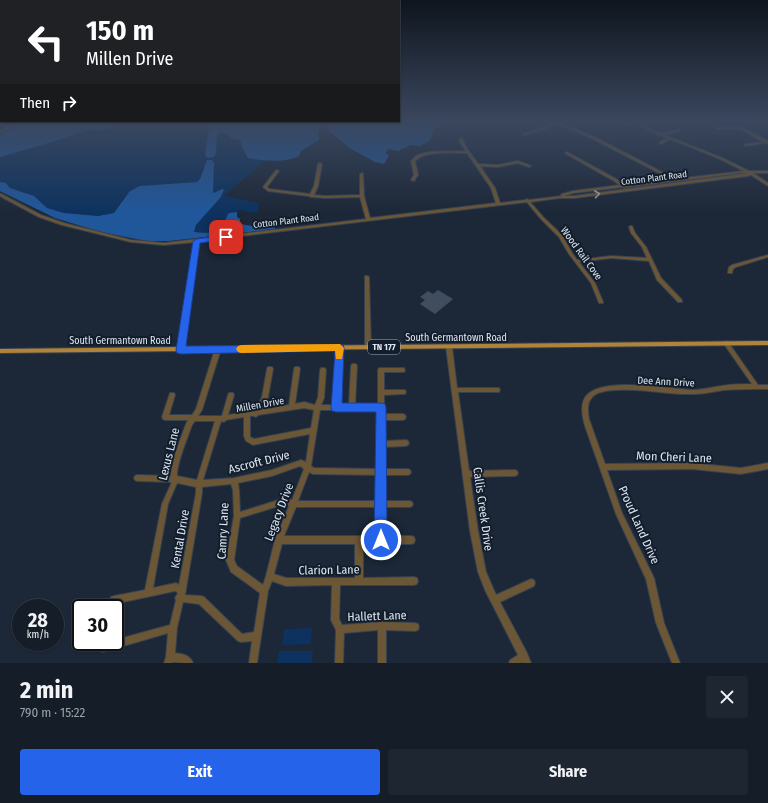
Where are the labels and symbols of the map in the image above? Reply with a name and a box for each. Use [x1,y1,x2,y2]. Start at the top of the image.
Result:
street label: Cotton Plant Road [620,169,688,187]
one-way arrow [594,190,600,199]
street label: Cotton Plant Road [252,212,320,230]
pin [209,220,243,254]
street label: Wood Rail Cove [558,225,605,283]
street label: South Germantown Road [405,332,507,344]
street label: South Germantown Road [69,335,171,347]
road number: TN 177 [368,340,400,354]
street label: Dee Ann Drive [637,375,695,389]
street label: Millen Drive [235,395,285,415]
street label: Lexus Lane [156,426,182,482]
street label: Ascroft Drive [227,448,291,476]
street label: Mon Cheri Lane [636,449,712,465]
street label: Callis Creek Drive [470,466,496,552]
street label: Legacy Drive [262,481,296,543]
street label: Proud Land Drive [616,484,662,566]
street label: Camry Lane [215,502,231,560]
street label: Kental Drive [168,508,192,569]
position arrow [360,519,402,561]
street label: Clarion Lane [298,562,360,578]
speed limit sign: 30 [72,599,124,651]
street label: Hallett Lane [347,608,407,624]

